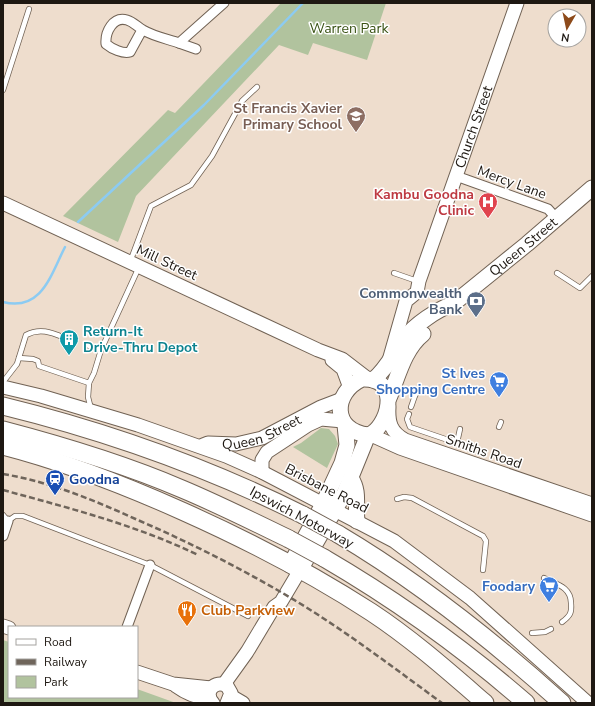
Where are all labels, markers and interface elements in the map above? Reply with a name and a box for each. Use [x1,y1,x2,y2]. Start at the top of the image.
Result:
north arrow [547,8,587,48]
park label: Warren Park [310,19,389,38]
text: N [560,29,571,45]
street label: Church Street [450,83,497,171]
place label: St Francis Xavier Primary School [233,99,343,134]
school or university icon: St Francis Xavier Primary School [345,105,367,133]
street label: Mercy Lane [475,161,549,204]
place label: Kambu Goodna Clinic [374,185,474,220]
hospital icon: Kambu Goodna Clinic [477,191,499,219]
street label: Queen Street [485,213,562,281]
street label: Mill Street [133,240,200,285]
place label: Commonwealth Bank [359,284,462,319]
bank icon: Commonwealth Bank [465,290,487,318]
place label: Return-It Drive-Thru Depot [83,322,198,357]
building icon: Return-It Drive-Thru Depot [58,328,80,356]
place label: St Ives Shopping Centre [376,364,485,399]
supermarket icon: St Ives Shopping Centre [488,370,510,398]
street label: Queen Street [222,410,304,454]
street label: Smiths Road [443,430,525,473]
street label: Brisbane Road [282,459,372,518]
station icon: Goodna [44,468,66,496]
place label: Goodna [69,470,120,489]
street label: Ipswich Motorway [246,482,358,553]
supermarket icon: Foodary [538,575,560,603]
place label: Foodary [482,577,536,596]
restaurant icon: Club Parkview [176,599,198,627]
place label: Club Parkview [201,601,295,620]
legend [8,626,138,698]
text: Road [44,634,72,650]
text: Railway [44,654,88,670]
text: Park [44,674,69,690]

